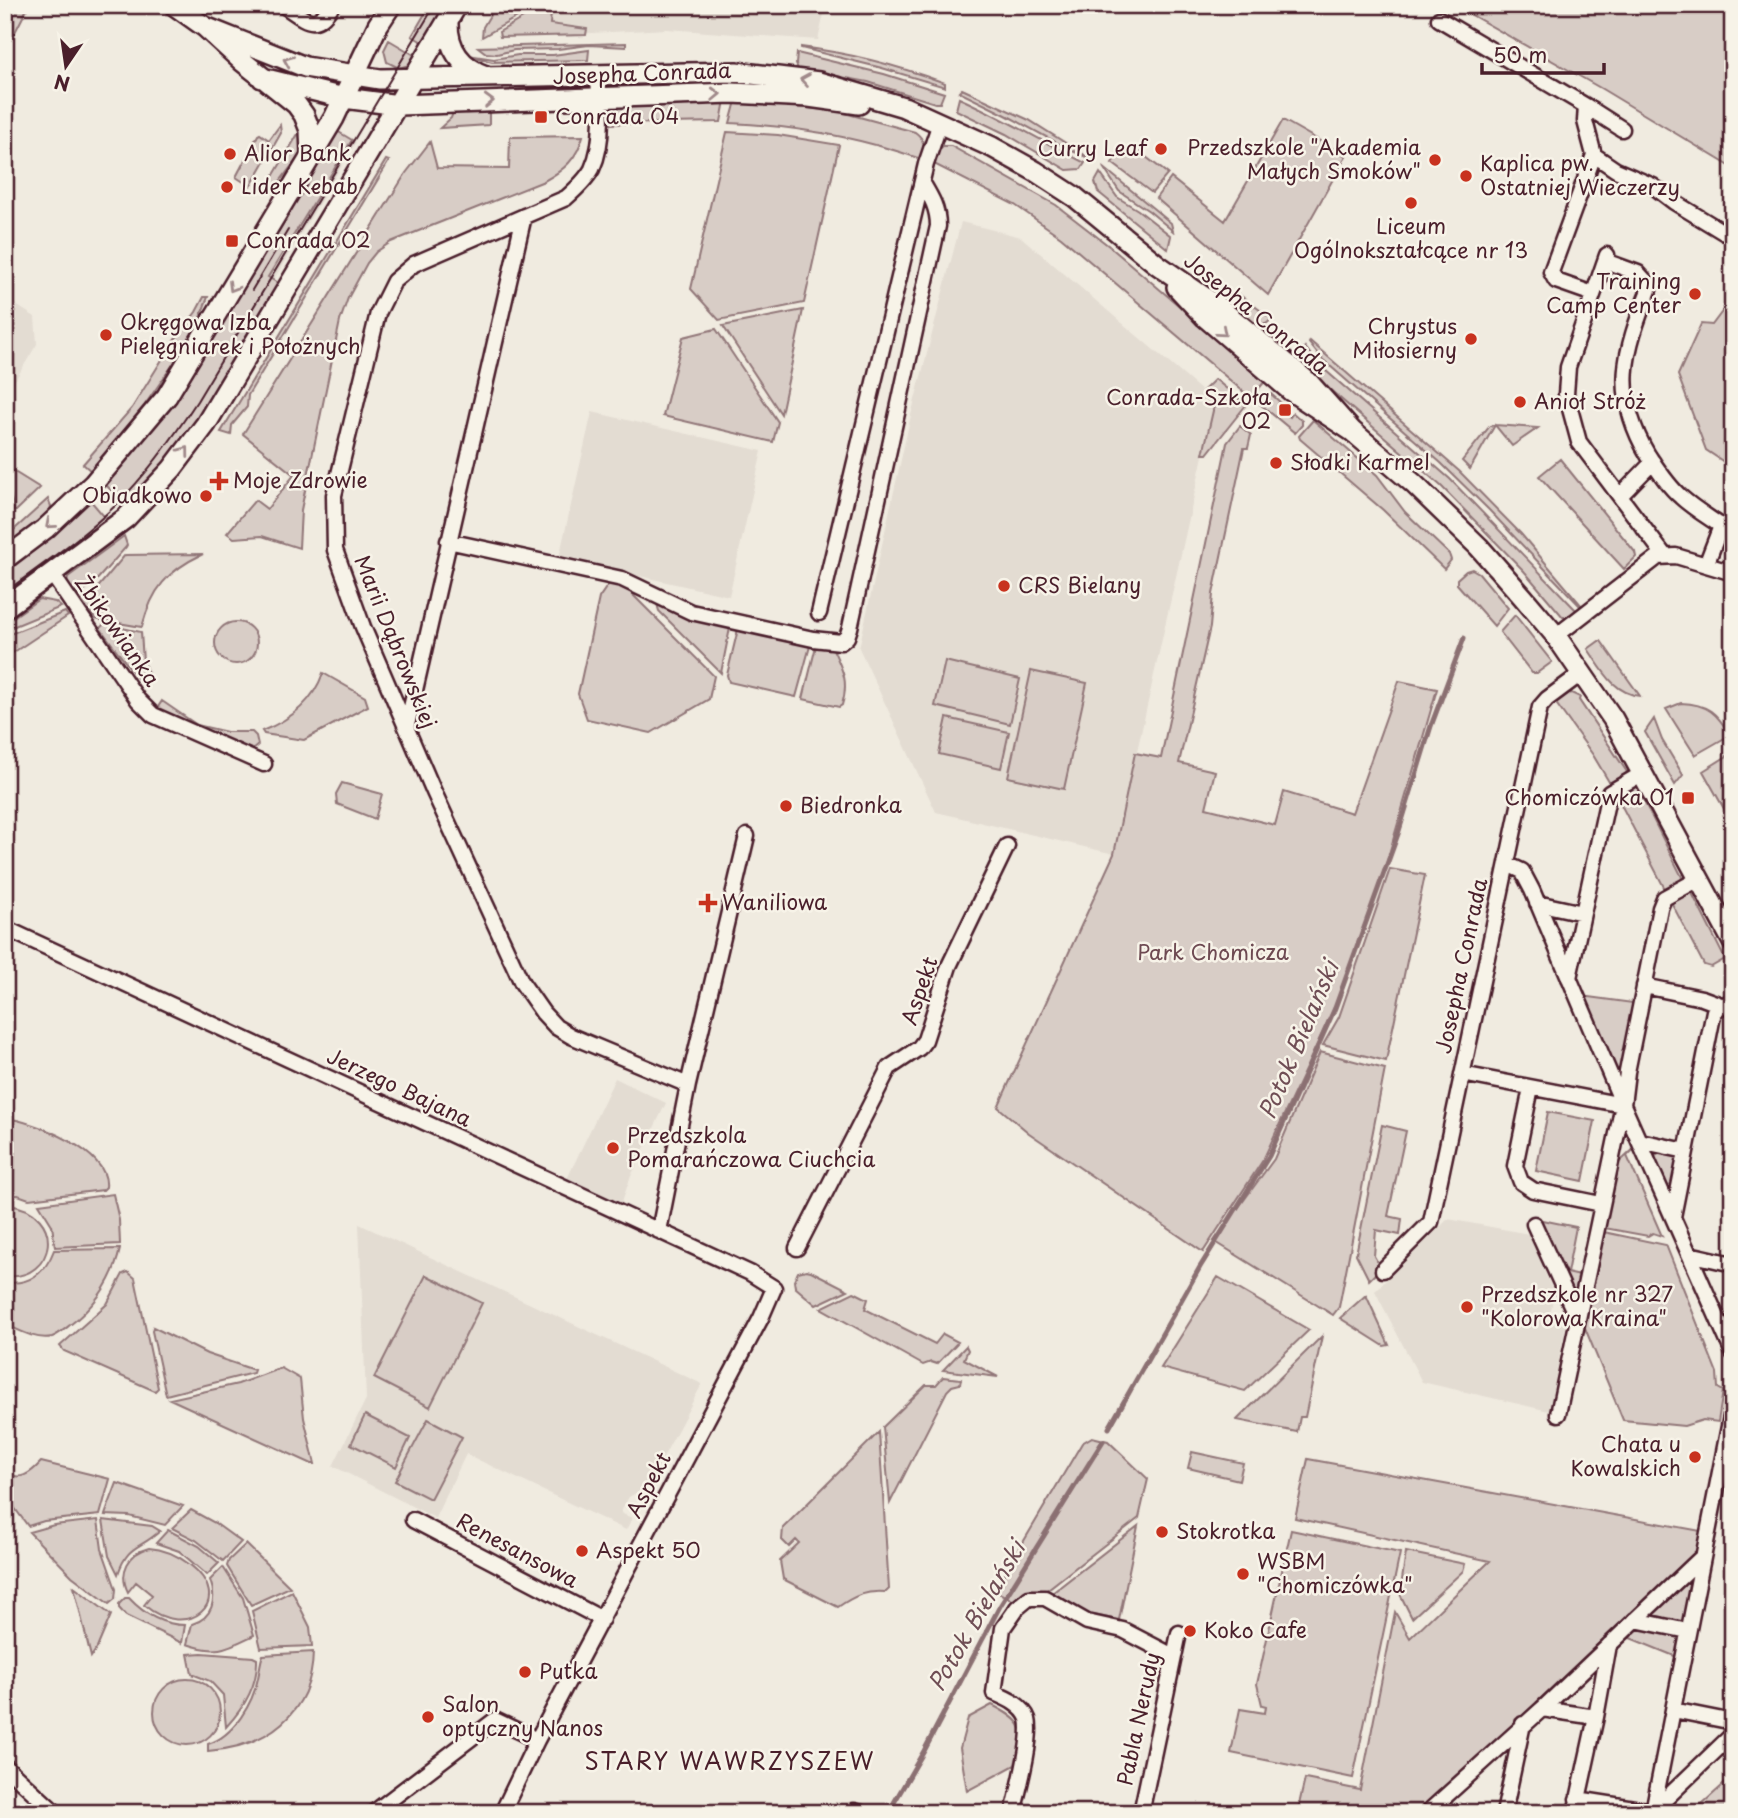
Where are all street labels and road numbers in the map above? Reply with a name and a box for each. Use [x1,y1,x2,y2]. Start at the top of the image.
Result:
street label: Josepha Conrada [552,53,733,91]
street label: Josepha Conrada [1178,244,1337,382]
street label: Marii Dąbrowskiej [348,550,446,733]
street label: Żbikowianka [68,568,169,692]
street label: Josepha Conrada [1426,874,1494,1056]
street label: Aspekt [892,952,945,1029]
street label: Jerzego Bajana [322,1039,478,1134]
street label: Aspekt [617,1445,678,1523]
street label: Renesansowa [451,1504,585,1595]
street label: Pabla Nerudy [1107,1649,1167,1788]

